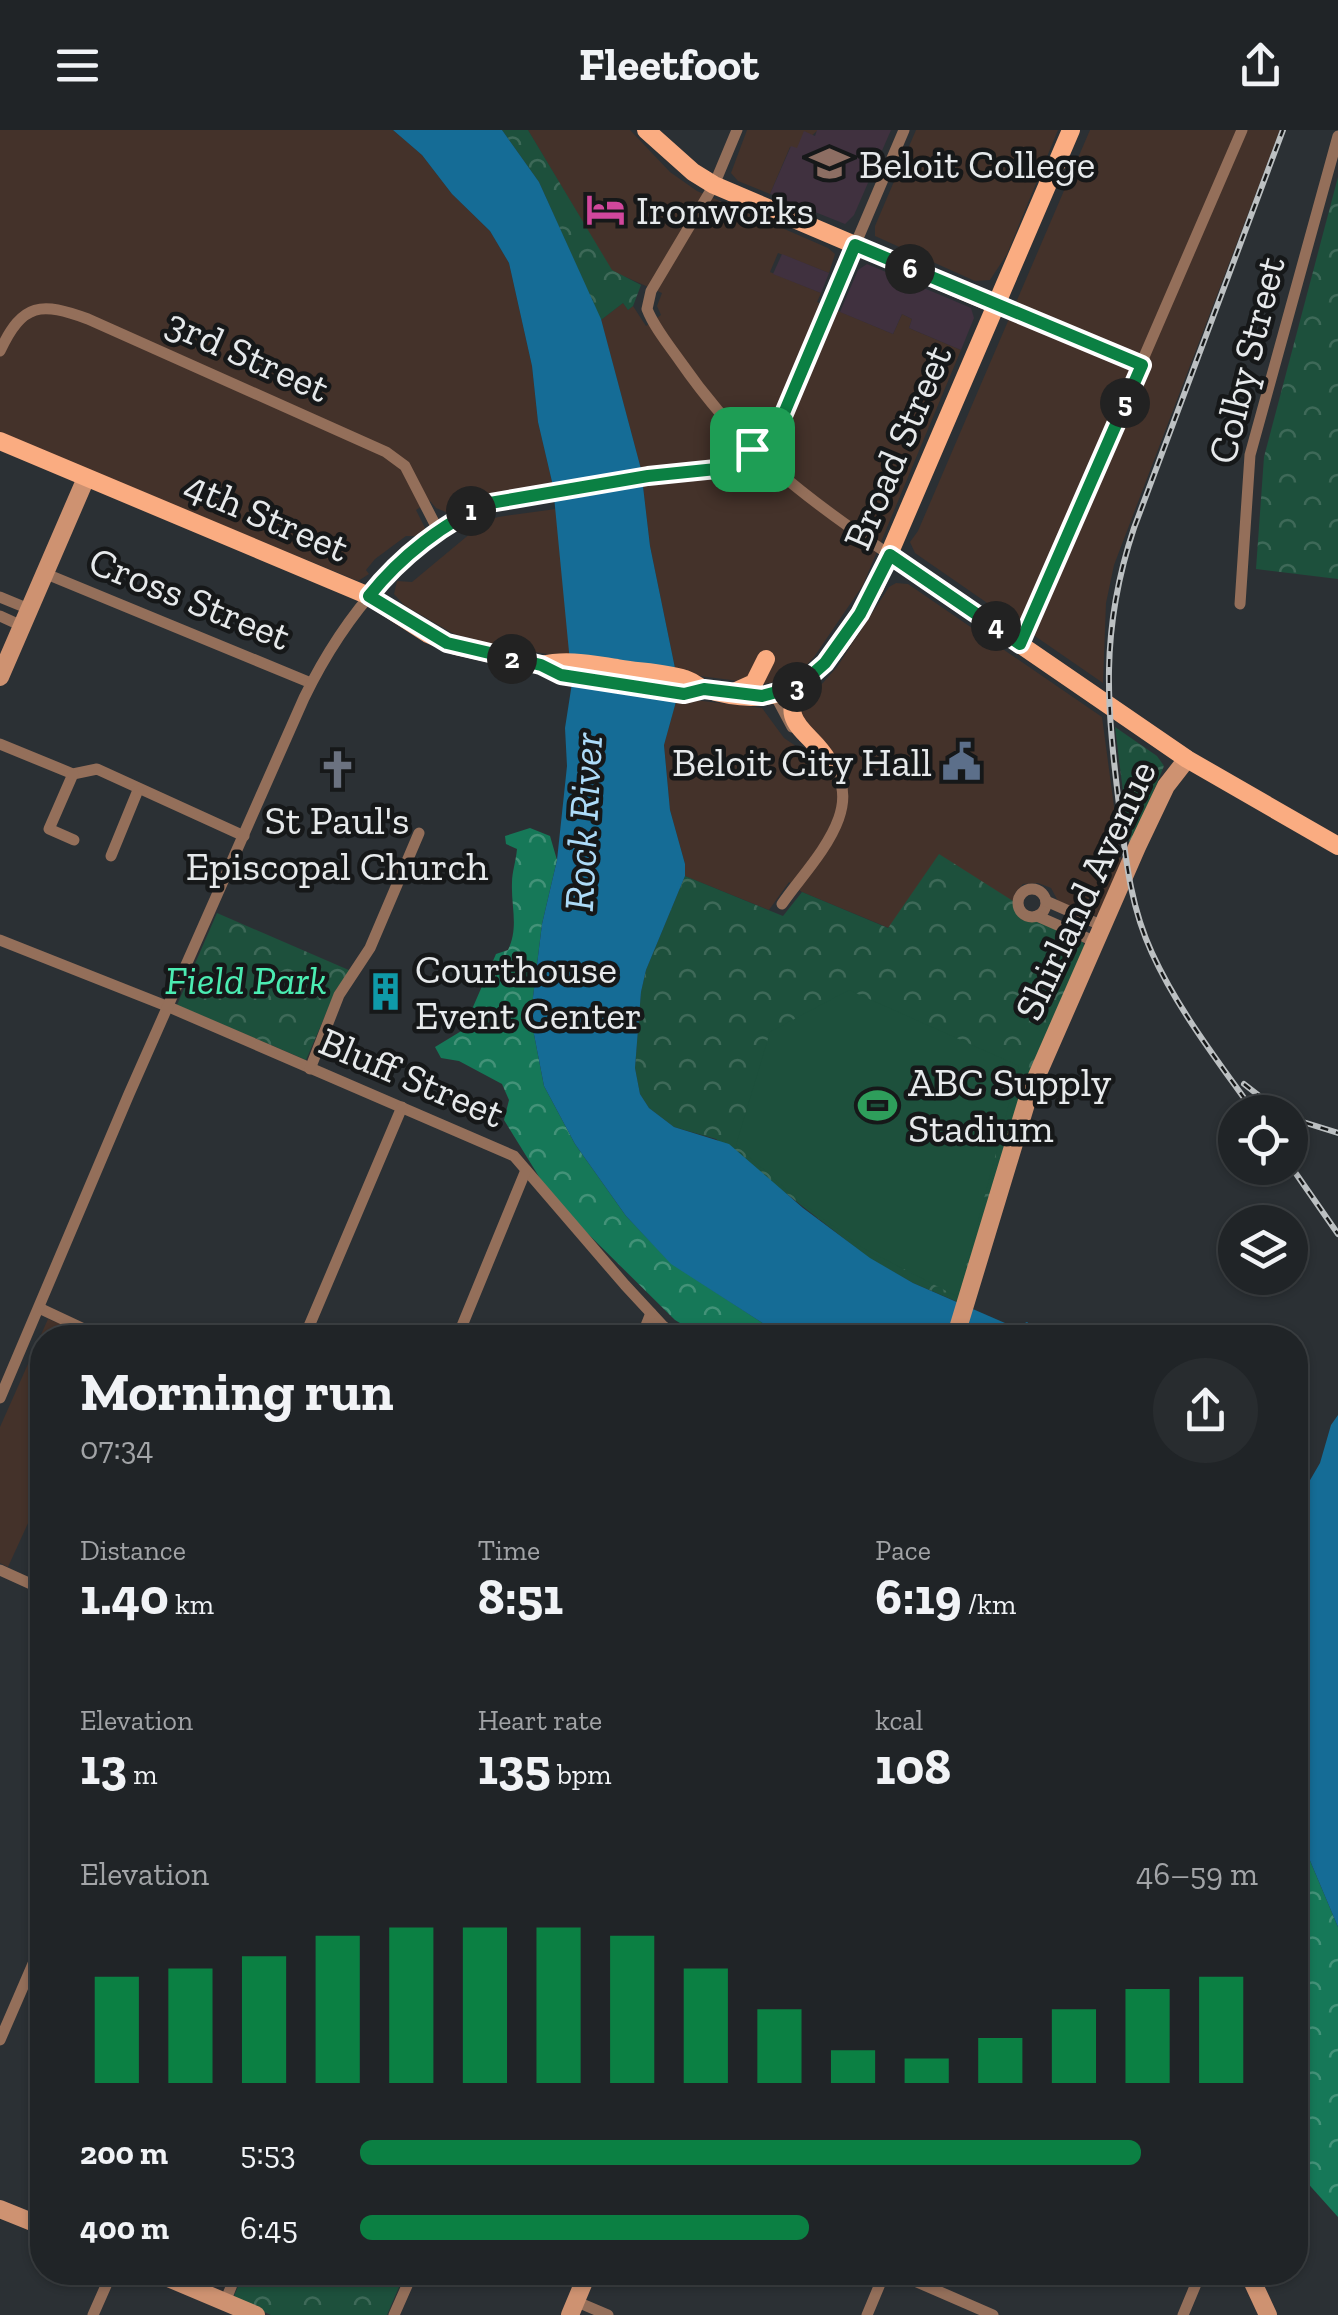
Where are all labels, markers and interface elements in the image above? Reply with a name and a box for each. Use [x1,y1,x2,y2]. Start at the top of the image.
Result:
icon: menu [50,38,105,93]
text: Fleetfoot [579,38,759,92]
icon: share [1233,38,1288,93]
place label: Beloit College [859,140,1095,188]
school or university icon: Beloit College [808,143,850,185]
place label: Ironworks [636,186,814,234]
hotel icon: Ironworks [585,189,627,231]
pin: 6 [885,244,935,294]
street label: Colby Street [1197,251,1295,468]
text: 6 [902,252,918,285]
street label: 3rd Street [159,298,337,412]
street label: Broad Street [832,337,962,556]
pin: 5 [1100,378,1150,428]
text: 5 [1118,386,1132,419]
pin [710,407,795,492]
icon: arrive [725,422,780,477]
street label: 4th Street [178,460,356,572]
pin: 1 [446,486,496,536]
text: 1 [465,494,477,527]
street label: Cross Street [82,536,298,660]
pin: 4 [971,601,1021,651]
text: 4 [988,609,1004,642]
pin: 2 [487,634,537,684]
text: 2 [504,642,520,675]
pin: 3 [772,662,822,712]
text: 3 [790,670,804,703]
water label: Rock River [553,731,613,913]
place label: Beloit City Hall [672,738,932,786]
public building icon: Beloit City Hall [941,741,983,783]
church icon: St Paul's Episcopal Church [316,749,358,791]
street label: Shirland Avenue [1004,753,1166,1027]
place label: St Paul's Episcopal Church [186,796,489,890]
place label: Courthouse Event Center [415,945,642,1039]
park label: Field Park [165,956,327,1004]
building icon: Courthouse Event Center [364,971,406,1013]
street label: Bluff Street [312,1017,512,1137]
place label: ABC Supply Stadium [908,1058,1112,1152]
sports icon: ABC Supply Stadium [857,1084,899,1126]
map controls [1218,1095,1308,1295]
button: locate [1218,1095,1308,1185]
button: layers [1218,1205,1308,1295]
text: Morning run [80,1358,394,1424]
button: share [1153,1358,1258,1463]
text: 07:34 [80,1429,154,1467]
text: Distance [80,1534,186,1567]
text: Time [478,1534,540,1567]
text: Pace [875,1534,931,1567]
text: 1.40 [80,1567,169,1627]
text: 8:51 [478,1567,563,1627]
text: 6:19 [875,1567,961,1627]
text: km [169,1588,214,1621]
text: /km [961,1588,1016,1621]
text: Elevation [80,1704,193,1737]
text: Heart rate [478,1704,602,1737]
text: kcal [875,1704,923,1737]
text: 13 [80,1737,127,1797]
text: 135 [478,1737,551,1797]
text: 108 [875,1737,951,1797]
text: m [127,1758,157,1791]
text: bpm [551,1758,611,1791]
text: Elevation [80,1855,209,1893]
text: 46–59 m [1136,1855,1258,1893]
text: 200 m [80,2134,168,2172]
text: 5:53 [240,2134,296,2172]
text: 400 m [80,2209,169,2247]
text: 6:45 [240,2209,298,2247]

